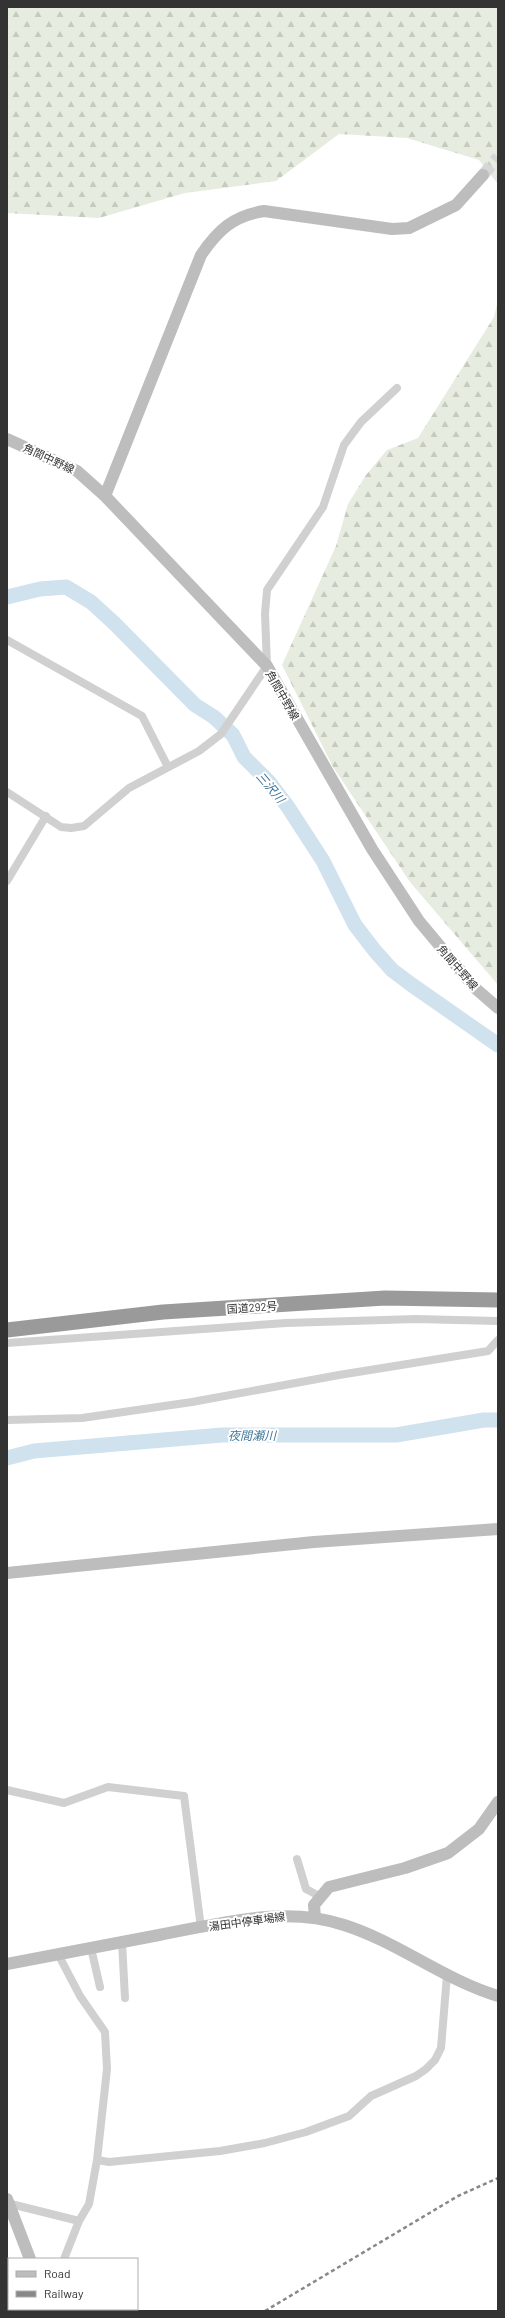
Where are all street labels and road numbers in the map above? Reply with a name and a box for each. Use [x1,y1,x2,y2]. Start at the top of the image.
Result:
street label: 角間中野線 [21,440,77,476]
street label: 角間中野線 [264,668,302,722]
street label: 角間中野線 [435,942,481,992]
street label: 国道292号 [226,1299,278,1315]
street label: 湯田中停車場線 [208,1909,286,1933]

